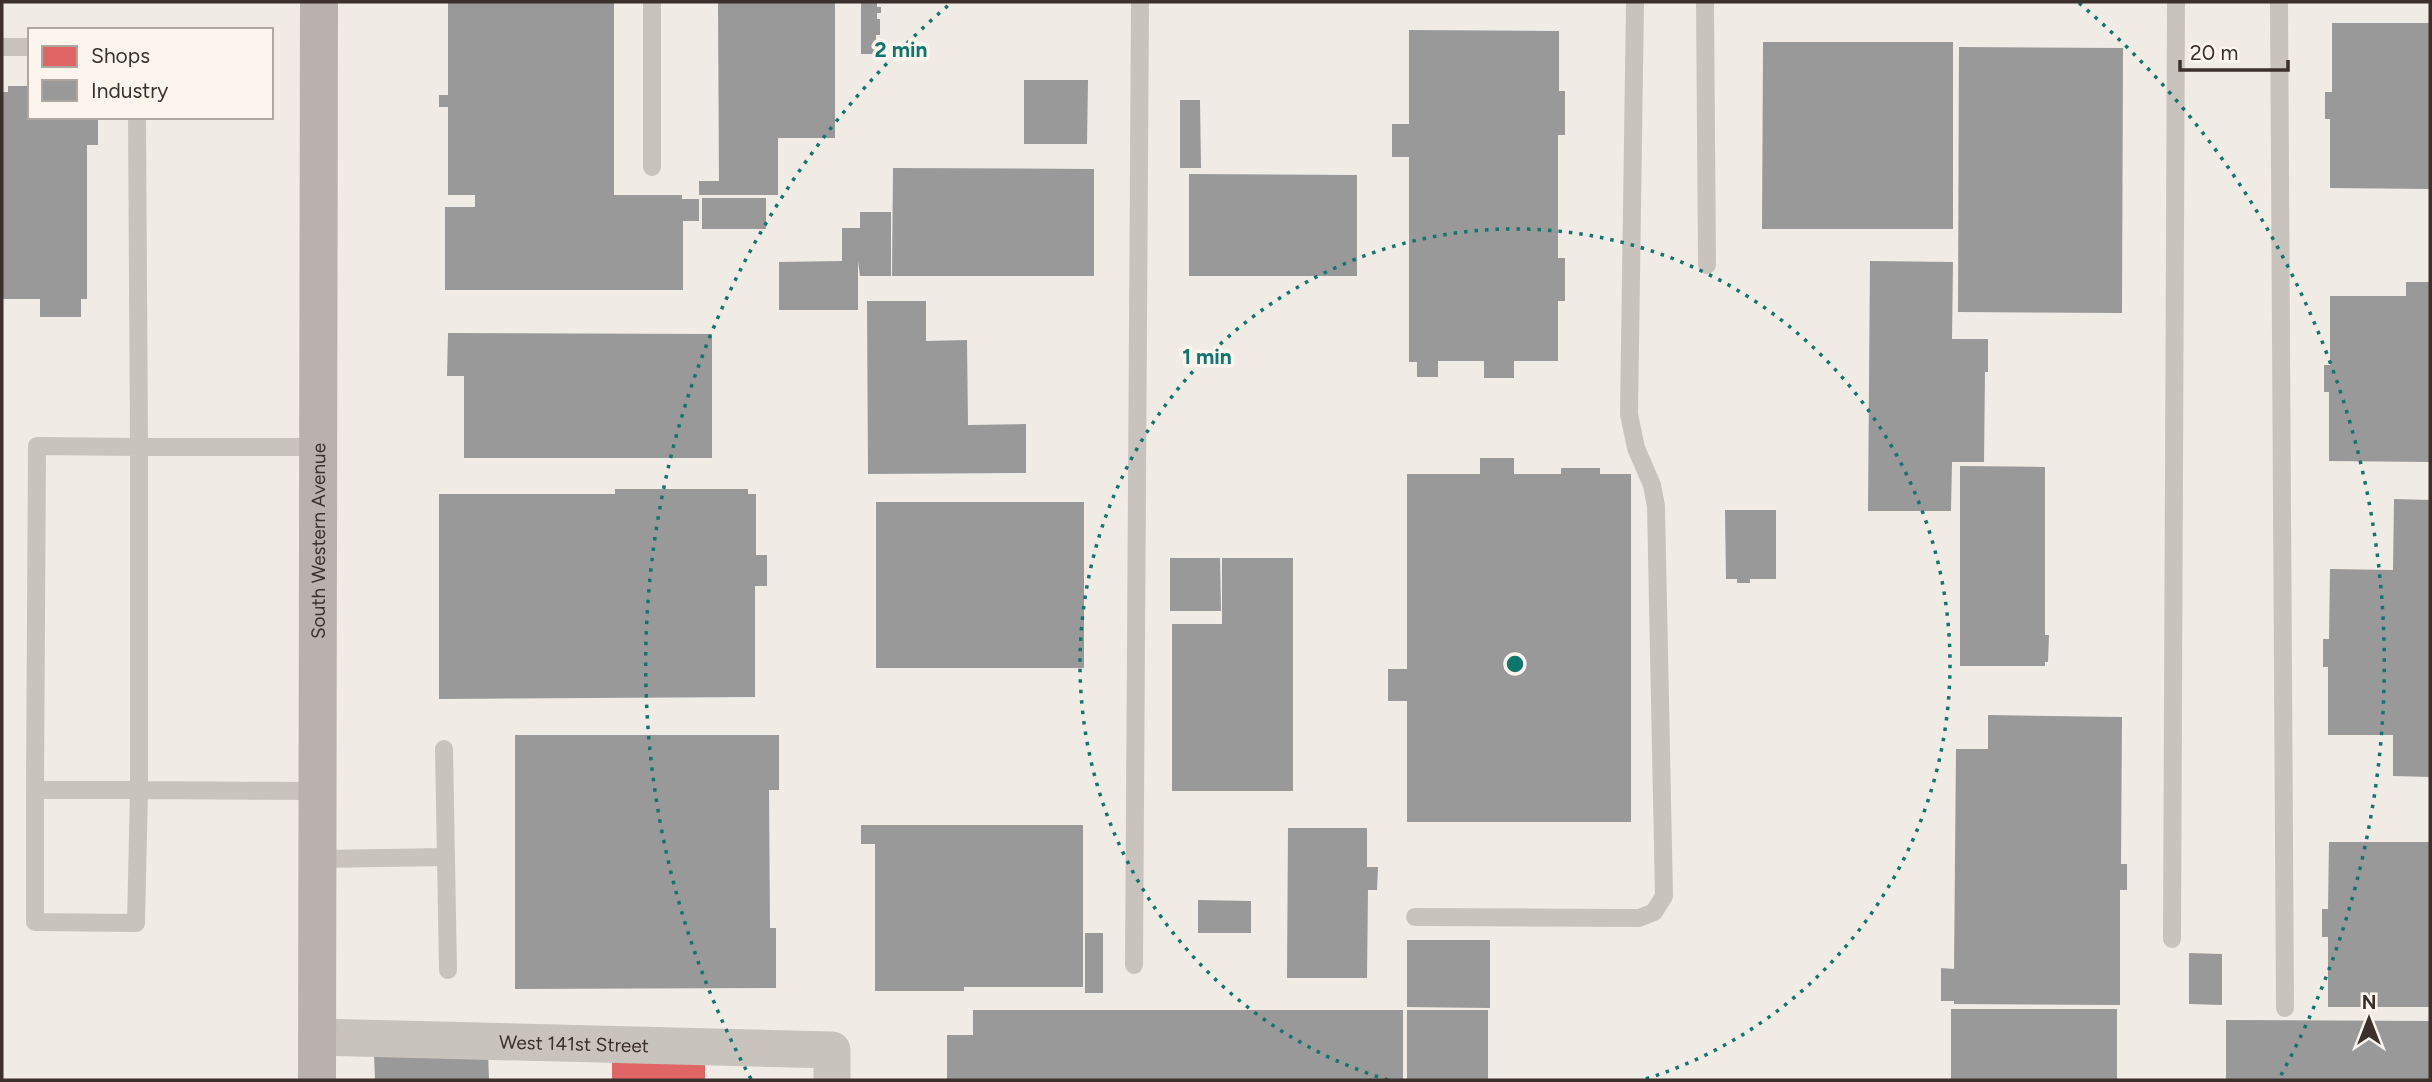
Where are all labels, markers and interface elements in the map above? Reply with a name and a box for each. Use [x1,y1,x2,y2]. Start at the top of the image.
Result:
legend [28,28,273,119]
scale bar [2180,28,2288,72]
text: 2 min [875,37,927,62]
text: 20 m [2190,40,2238,65]
text: Shops [91,43,150,68]
text: Industry [91,78,168,103]
text: 1 min [1182,344,1232,369]
street label: South Western Avenue [307,443,330,639]
centre of rings [1503,652,1527,676]
north arrow [2334,984,2404,1054]
text: N [2362,991,2376,1014]
street label: West 141st Street [499,1031,649,1057]

